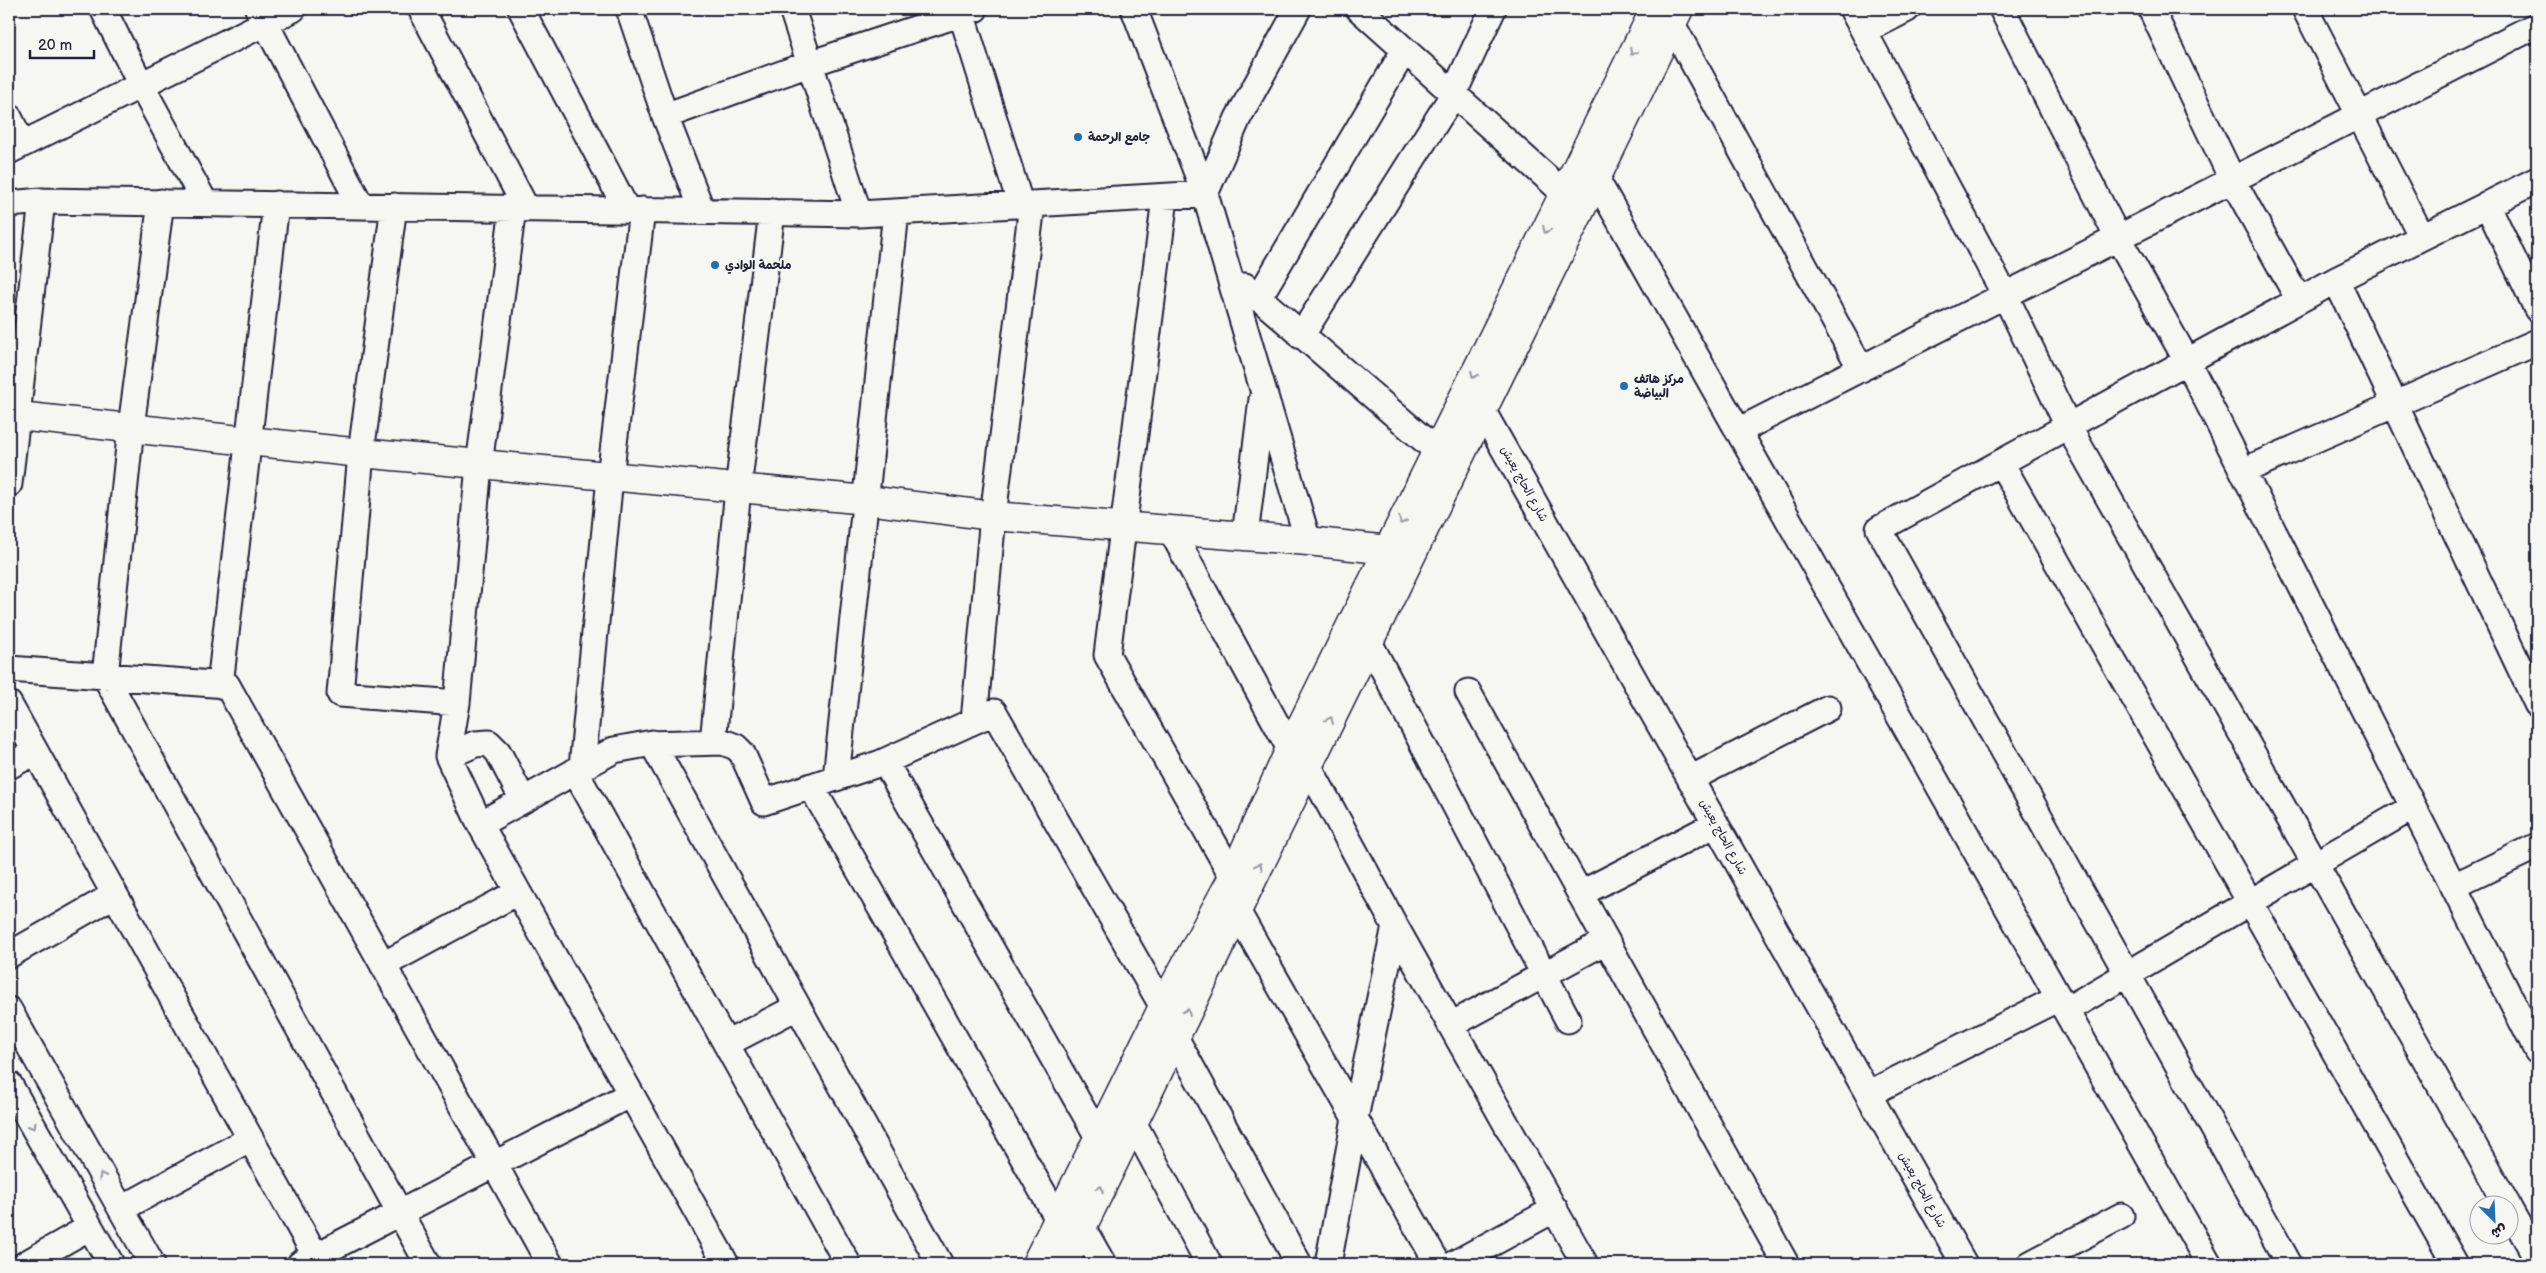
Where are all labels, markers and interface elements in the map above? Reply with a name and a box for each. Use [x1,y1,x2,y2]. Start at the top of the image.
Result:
scale bar [30,28,94,60]
text: 20 m [38,36,72,55]
one-way arrow [1629,47,1639,56]
place label: جامع الرحمة [1088,130,1150,146]
marker: جامع الرحمة [1072,131,1084,143]
one-way arrow [1542,224,1552,233]
place label: ملحمة الوادي [725,258,792,274]
marker: ملحمة الوادي [709,259,721,271]
one-way arrow [1470,370,1480,379]
place label: مركز هاتف البياضة [1634,372,1684,401]
marker: مركز هاتف البياضة [1618,380,1630,392]
street label: شارع الحاج يعيش [1496,443,1551,525]
one-way arrow [1398,516,1408,525]
one-way arrow [1324,716,1335,725]
street label: شارع الحاج يعيش [1695,796,1750,878]
one-way arrow [1253,862,1263,871]
one-way arrow [1181,1008,1192,1017]
one-way arrow [26,1121,36,1130]
street label: شارع الحاج يعيش [1894,1149,1949,1231]
one-way arrow [98,1172,108,1181]
one-way arrow [1094,1185,1105,1194]
north arrow [2468,1196,2518,1246]
text: ش [2489,1221,2510,1242]

